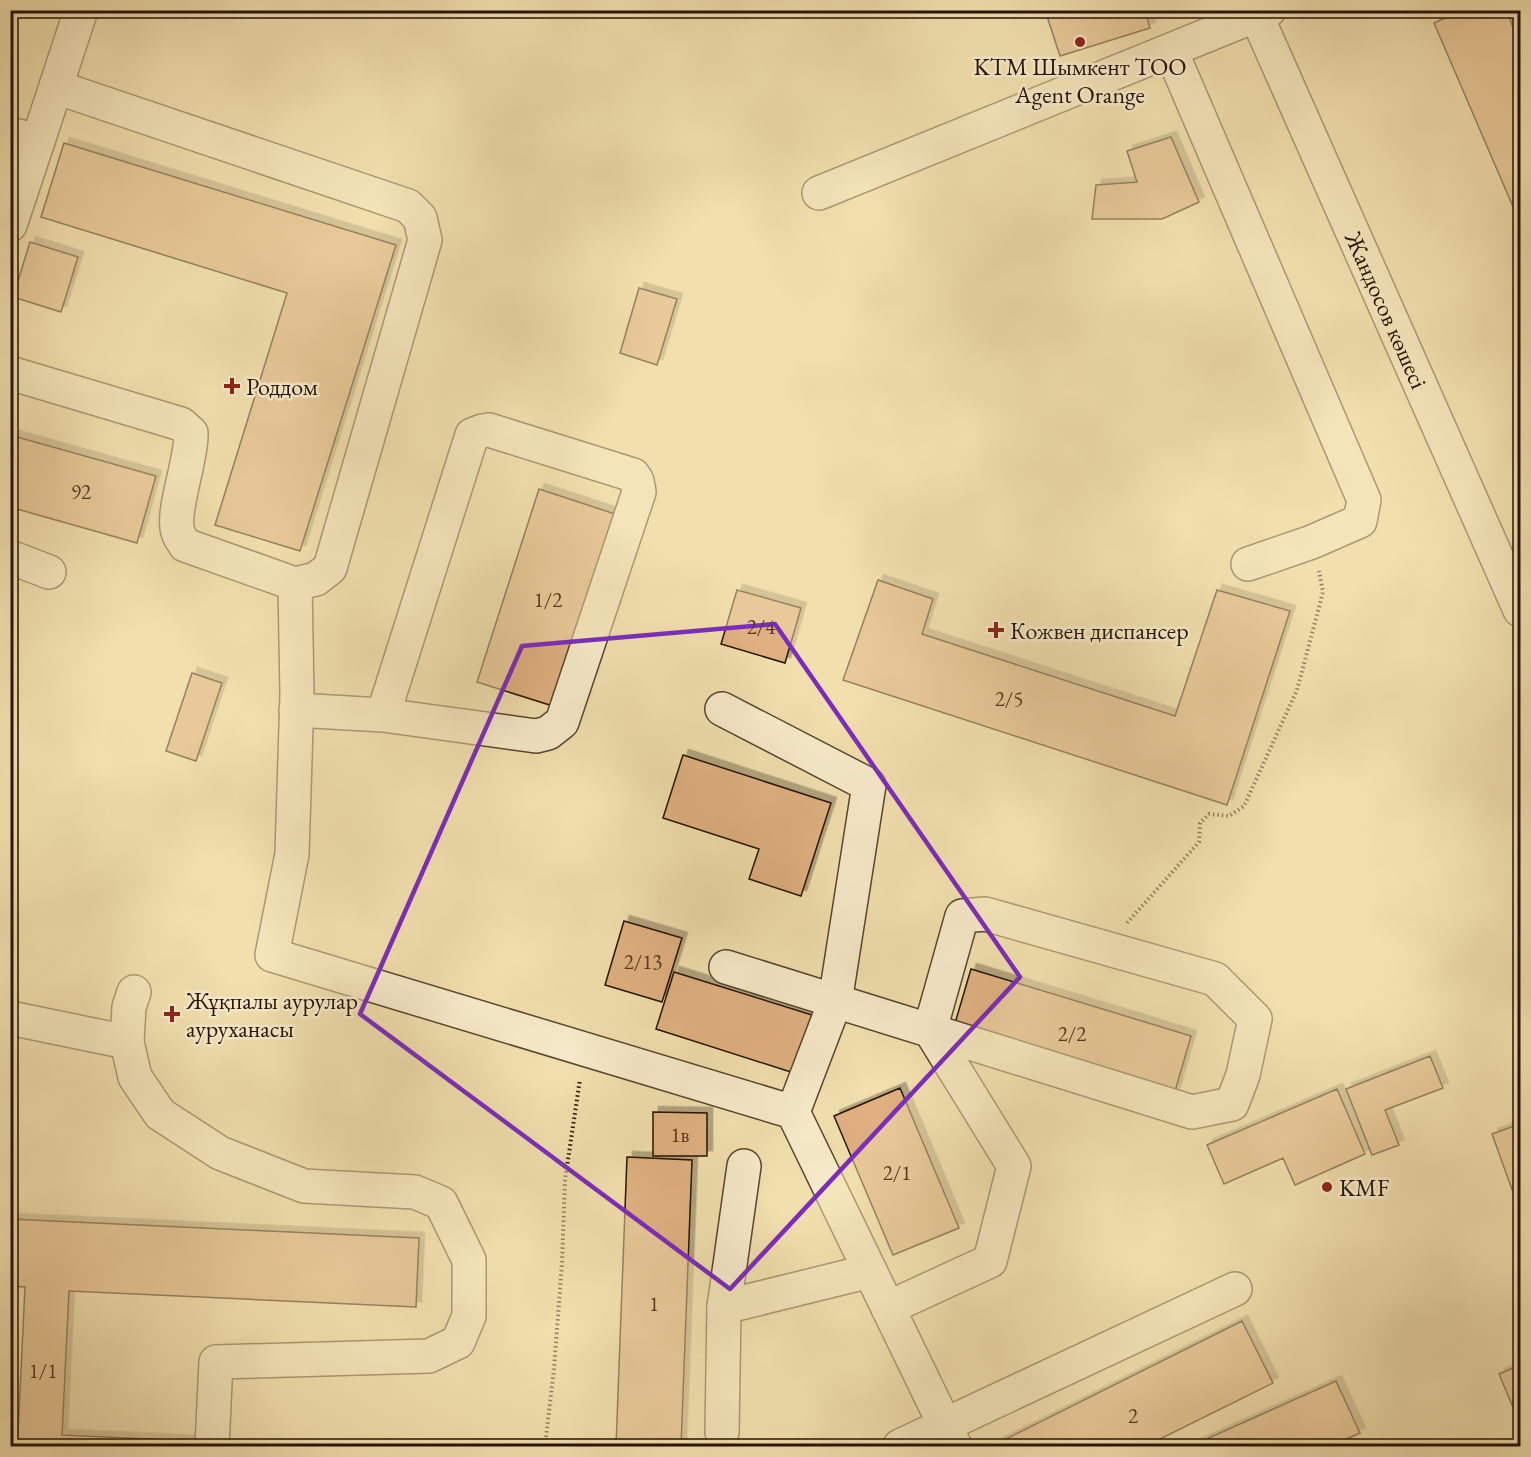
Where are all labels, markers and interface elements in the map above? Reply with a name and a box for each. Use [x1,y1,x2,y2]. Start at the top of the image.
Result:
marker: KTM Шымкент ТОО Agent Orange [1073,35,1087,49]
place label: KTM Шымкент ТОО Agent Orange [973,51,1187,110]
street label: Жандосов көшесі [1338,225,1435,393]
place label: Роддом [246,371,318,402]
marker: Роддом [223,377,241,395]
house number: 92 [71,478,91,505]
house number: 1/2 [534,586,562,613]
house number: 2/4 [747,613,776,640]
place label: Кожвен диспансер [1010,615,1189,646]
marker: Кожвен диспансер [987,621,1005,639]
house number: 2/5 [995,685,1023,712]
house number: 2/13 [624,948,662,975]
place label: Жұқпалы аурулар ауруханасы [185,985,358,1044]
marker: Жұқпалы аурулар ауруханасы [163,1005,181,1023]
house number: 2/2 [1058,1020,1086,1047]
house number: 1в [671,1121,690,1148]
house number: 2/1 [883,1159,911,1186]
place label: KMF [1339,1172,1389,1203]
marker: KMF [1320,1180,1334,1194]
house number: 1 [649,1290,659,1317]
house number: 1/1 [29,1357,57,1384]
house number: 2 [1128,1402,1138,1429]

